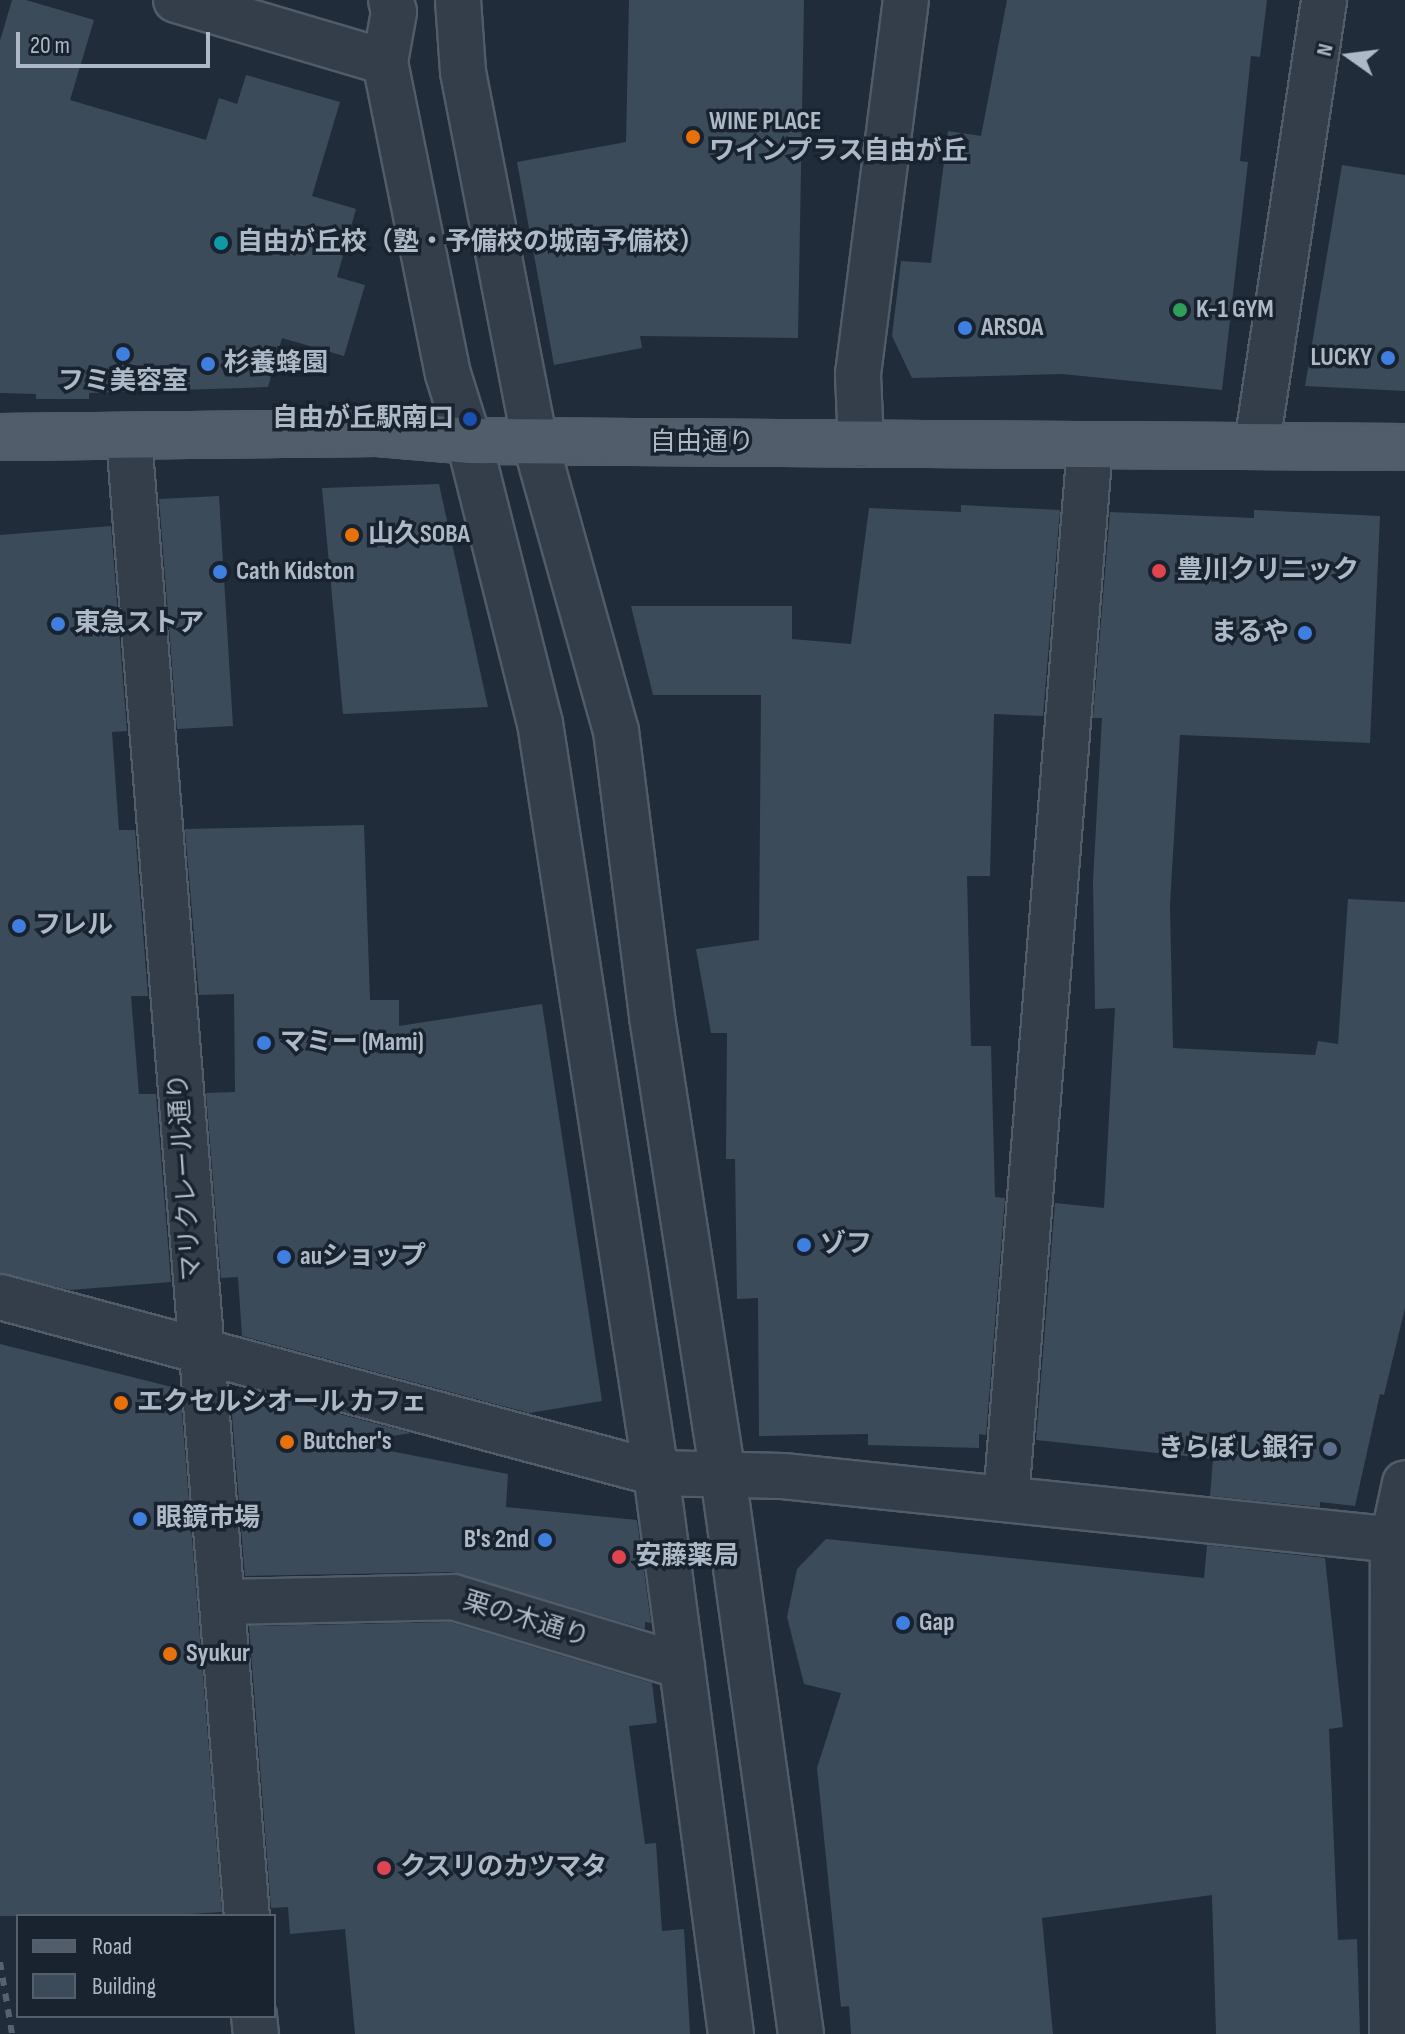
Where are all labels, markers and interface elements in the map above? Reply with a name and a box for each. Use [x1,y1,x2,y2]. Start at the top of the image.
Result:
scale bar [20,16,214,66]
north arrow [1309,16,1389,96]
text: 20 m [30,31,70,60]
text: N [1311,41,1340,59]
place label: WINE PLACE ワインプラス自由が丘 [709,106,969,168]
marker: WINE PLACE ワインプラス自由が丘 [684,128,702,146]
place label: 自由が丘校（塾・予備校の城南予備校） [237,227,705,259]
marker: 自由が丘校（塾・予備校の城南予備校） [212,234,230,252]
place label: K-1 GYM [1196,294,1274,326]
marker: K-1 GYM [1171,301,1189,319]
place label: ARSOA [981,312,1043,344]
marker: ARSOA [956,319,974,337]
place label: LUCKY [1310,342,1372,374]
marker: フミ美容室 [114,345,132,363]
place label: 杉養蜂園 [224,348,328,380]
marker: LUCKY [1379,349,1397,367]
marker: 杉養蜂園 [199,355,217,373]
place label: フミ美容室 [58,366,188,398]
place label: 自由が丘駅南口 [272,403,454,435]
marker: 自由が丘駅南口 [461,410,479,428]
street label: 自由通り [650,427,754,459]
place label: 山久SOBA [368,519,470,551]
marker: 山久SOBA [343,526,361,544]
place label: 豊川クリニック [1177,555,1359,587]
place label: Cath Kidston [236,556,355,588]
marker: 豊川クリニック [1148,560,1170,582]
marker: Cath Kidston [211,563,229,581]
place label: 東急ストア [74,608,204,640]
marker: 東急ストア [49,615,67,633]
place label: まるや [1211,617,1289,649]
marker: まるや [1296,624,1314,642]
place label: フレル [35,910,113,942]
marker: フレル [10,917,28,935]
place label: マミー (Mami) [280,1027,424,1059]
marker: マミー (Mami) [255,1034,273,1052]
street label: マリクレール通り [163,1072,209,1282]
place label: ゾフ [820,1229,872,1261]
marker: ゾフ [795,1236,813,1254]
place label: auショップ [300,1241,426,1273]
marker: auショップ [275,1248,293,1266]
place label: エクセルシオール カフェ [137,1387,427,1419]
marker: エクセルシオール カフェ [112,1394,130,1412]
place label: Butcher's [303,1426,392,1458]
marker: Butcher's [278,1433,296,1451]
place label: きらぼし銀行 [1158,1433,1314,1465]
marker: きらぼし銀行 [1321,1440,1339,1458]
place label: 眼鏡市場 [156,1503,260,1535]
marker: 眼鏡市場 [131,1510,149,1528]
place label: B's 2nd [464,1524,529,1556]
marker: B's 2nd [536,1531,554,1549]
place label: 安藤薬局 [635,1541,739,1573]
marker: 安藤薬局 [610,1548,628,1566]
street label: 栗の木通り [459,1586,593,1654]
place label: Gap [919,1607,954,1639]
marker: Gap [894,1614,912,1632]
place label: Syukur [186,1638,250,1670]
marker: Syukur [161,1645,179,1663]
place label: クスリのカツマタ [400,1852,608,1884]
marker: クスリのカツマタ [375,1859,393,1877]
legend [16,1914,276,2018]
text: Road [92,1932,132,1961]
text: Building [92,1972,156,2001]

